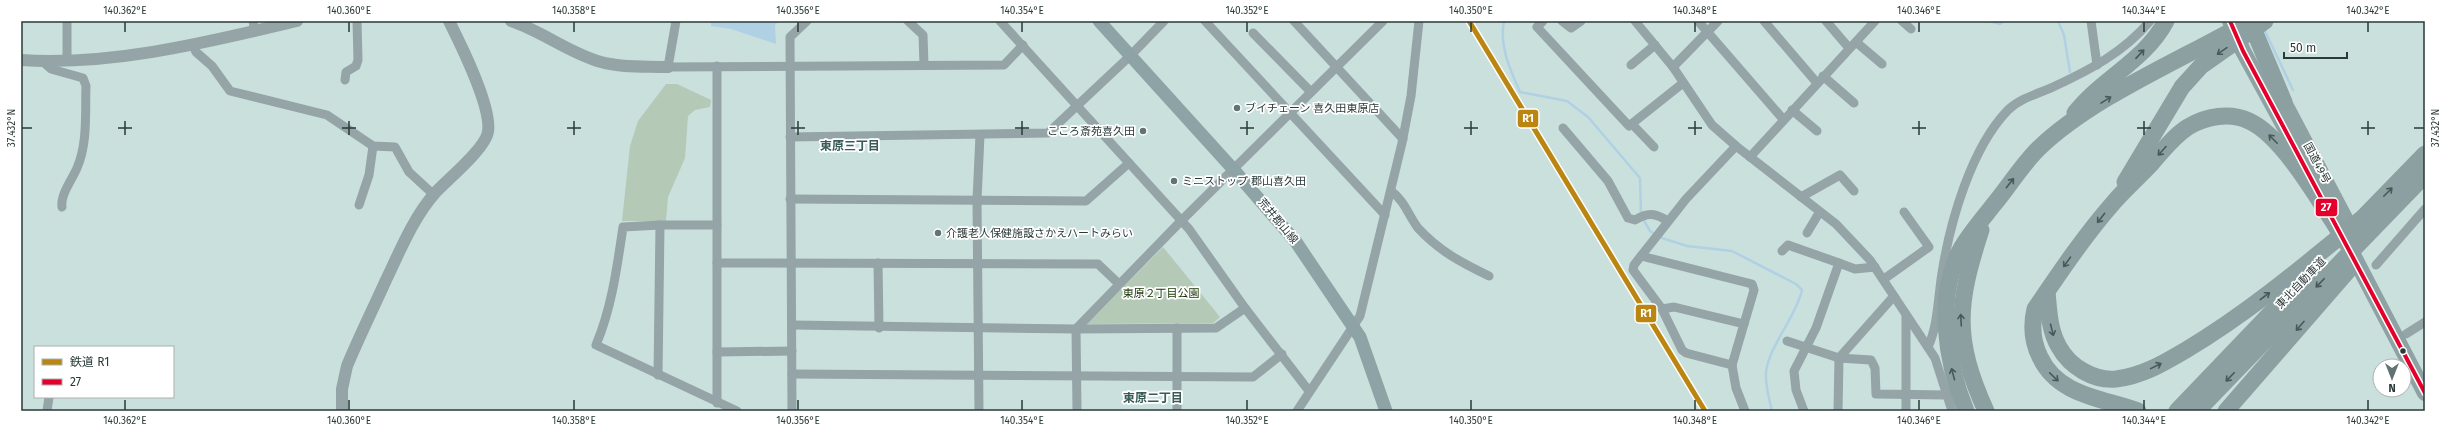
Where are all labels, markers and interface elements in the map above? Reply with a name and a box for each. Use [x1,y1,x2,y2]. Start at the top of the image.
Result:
text: 140.362°E [103,5,147,17]
text: 140.360°E [327,5,371,17]
text: 140.358°E [552,5,596,17]
text: 140.356°E [776,5,820,17]
text: 140.354°E [1000,5,1044,17]
text: 140.352°E [1225,5,1269,17]
text: 140.350°E [1449,5,1493,17]
text: 140.348°E [1673,5,1717,17]
text: 140.346°E [1897,5,1941,17]
text: 140.344°E [2122,5,2166,17]
text: 140.342°E [2346,5,2390,17]
scale bar [2284,34,2347,60]
text: 50 m [2290,41,2316,55]
one-way arrow [2217,47,2228,55]
one-way arrow [2136,49,2145,59]
one-way arrow [2100,96,2111,104]
place label: ブイチェーン 喜久田東原店 [1245,102,1379,115]
marker: ブイチェーン 喜久田東原店 [1232,103,1242,113]
text: 37.432°N [6,109,18,147]
line badge: R1 [1517,109,1539,128]
text: 37.432°N [2430,109,2442,147]
text: R1 [1522,112,1534,125]
place label: こころ斎苑喜久田 [1047,125,1135,138]
marker: こころ斎苑喜久田 [1138,126,1148,136]
one-way arrow [2268,134,2278,144]
district label: 東原三丁目 [820,139,880,153]
street label: 国道49号 [2301,140,2333,186]
one-way arrow [2158,146,2167,156]
place label: ミニストップ 郡山喜久田 [1182,175,1306,188]
marker: ミニストップ 郡山喜久田 [1169,176,1179,186]
one-way arrow [2006,178,2014,189]
one-way arrow [2383,187,2393,197]
street label: 荒井郡山線 [1255,196,1301,246]
line badge: 27 [2315,198,2338,217]
text: 27 [2321,201,2331,214]
one-way arrow [2097,213,2106,224]
place label: 介護老人保健施設さかえハートみらい [946,227,1133,240]
marker: 介護老人保健施設さかえハートみらい [933,228,943,238]
street label: 東北自動車道 [2273,255,2329,311]
one-way arrow [2063,256,2071,267]
one-way arrow [2315,278,2325,288]
park label: 東原２丁目公園 [1123,287,1200,300]
one-way arrow [2260,292,2271,300]
line badge: R1 [1635,304,1657,323]
text: R1 [1640,307,1652,320]
one-way arrow [1957,314,1965,327]
one-way arrow [2295,321,2305,331]
one-way arrow [2049,323,2056,336]
legend [34,346,174,398]
unlabelled marker [2398,346,2408,356]
text: 鉄道 R1 [70,355,109,369]
north arrow [2372,358,2412,398]
one-way arrow [2150,362,2162,369]
one-way arrow [1949,368,1956,381]
one-way arrow [2049,372,2059,381]
one-way arrow [2225,372,2235,382]
text: 27 [70,375,81,389]
text: N [2388,381,2396,394]
district label: 東原二丁目 [1123,391,1183,405]
text: 140.362°E [103,415,147,427]
text: 140.360°E [327,415,371,427]
text: 140.358°E [552,415,596,427]
text: 140.356°E [776,415,820,427]
text: 140.354°E [1000,415,1044,427]
text: 140.352°E [1225,415,1269,427]
text: 140.350°E [1449,415,1493,427]
text: 140.348°E [1673,415,1717,427]
text: 140.346°E [1897,415,1941,427]
text: 140.344°E [2122,415,2166,427]
text: 140.342°E [2346,415,2390,427]

